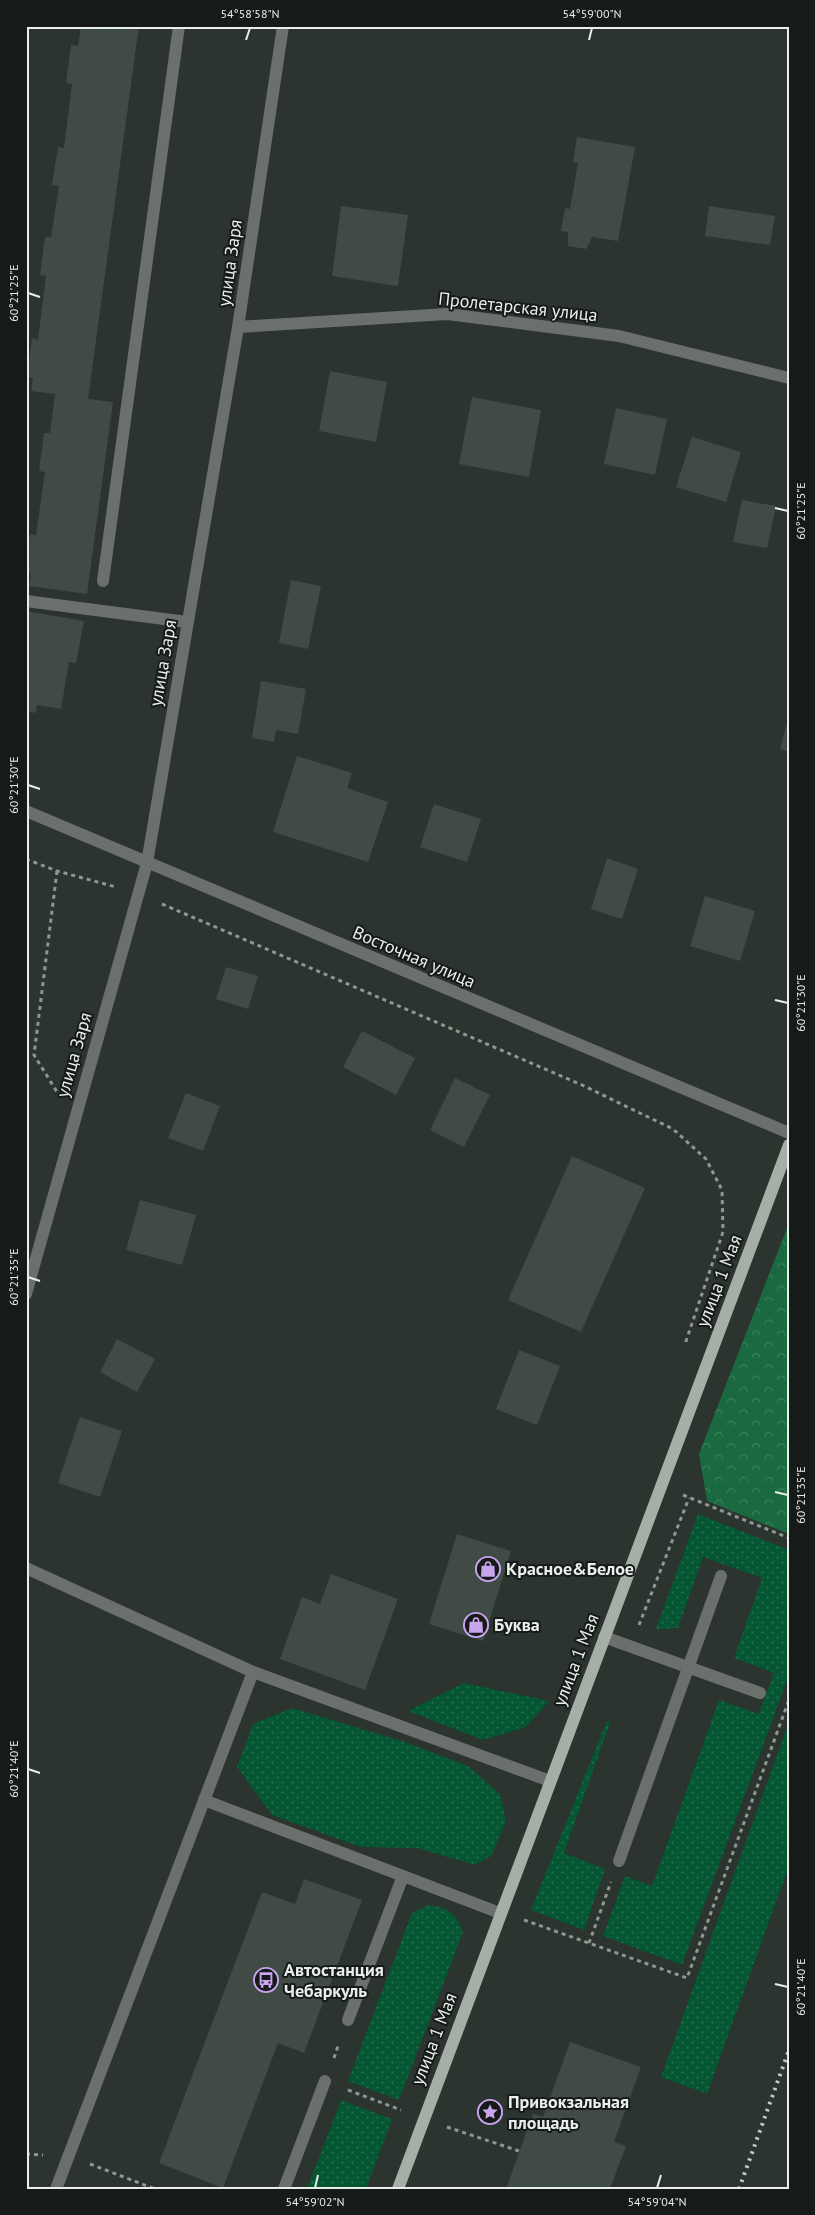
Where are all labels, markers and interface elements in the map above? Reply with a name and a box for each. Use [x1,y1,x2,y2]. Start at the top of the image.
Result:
text: 54°58'58"N [220,6,280,21]
text: 54°59'00"N [562,6,622,21]
street label: улица Заря [212,218,247,308]
text: 60°21'25"E [6,264,21,322]
street label: Пролетарская улица [437,287,599,326]
text: 60°21'25"E [793,482,808,540]
street label: улица Заря [144,618,181,708]
text: 60°21'30"E [6,756,21,814]
street label: Восточная улица [349,920,479,993]
text: 60°21'30"E [793,974,808,1032]
street label: улица Заря [50,1010,97,1100]
street label: улица 1 Мая [690,1231,747,1330]
text: 60°21'35"E [6,1248,21,1306]
text: 60°21'35"E [793,1466,808,1524]
shop icon: Красное&Белое [475,1556,501,1582]
place label: Красное&Белое [506,1557,634,1580]
street label: улица 1 Мая [547,1610,604,1709]
shop icon: Буква [463,1612,489,1638]
place label: Буква [494,1613,540,1636]
text: 60°21'40"E [6,1740,21,1798]
place label: Автостанция Чебаркуль [284,1958,384,2002]
text: 60°21'40"E [793,1958,808,2016]
bus stop icon: Автостанция Чебаркуль [253,1967,279,1993]
street label: улица 1 Мая [405,1989,462,2088]
place label: Привокзальная площадь [508,2090,629,2134]
place icon: Привокзальная площадь [477,2099,503,2125]
text: 54°59'02"N [285,2194,345,2209]
text: 54°59'04"N [627,2194,687,2209]

